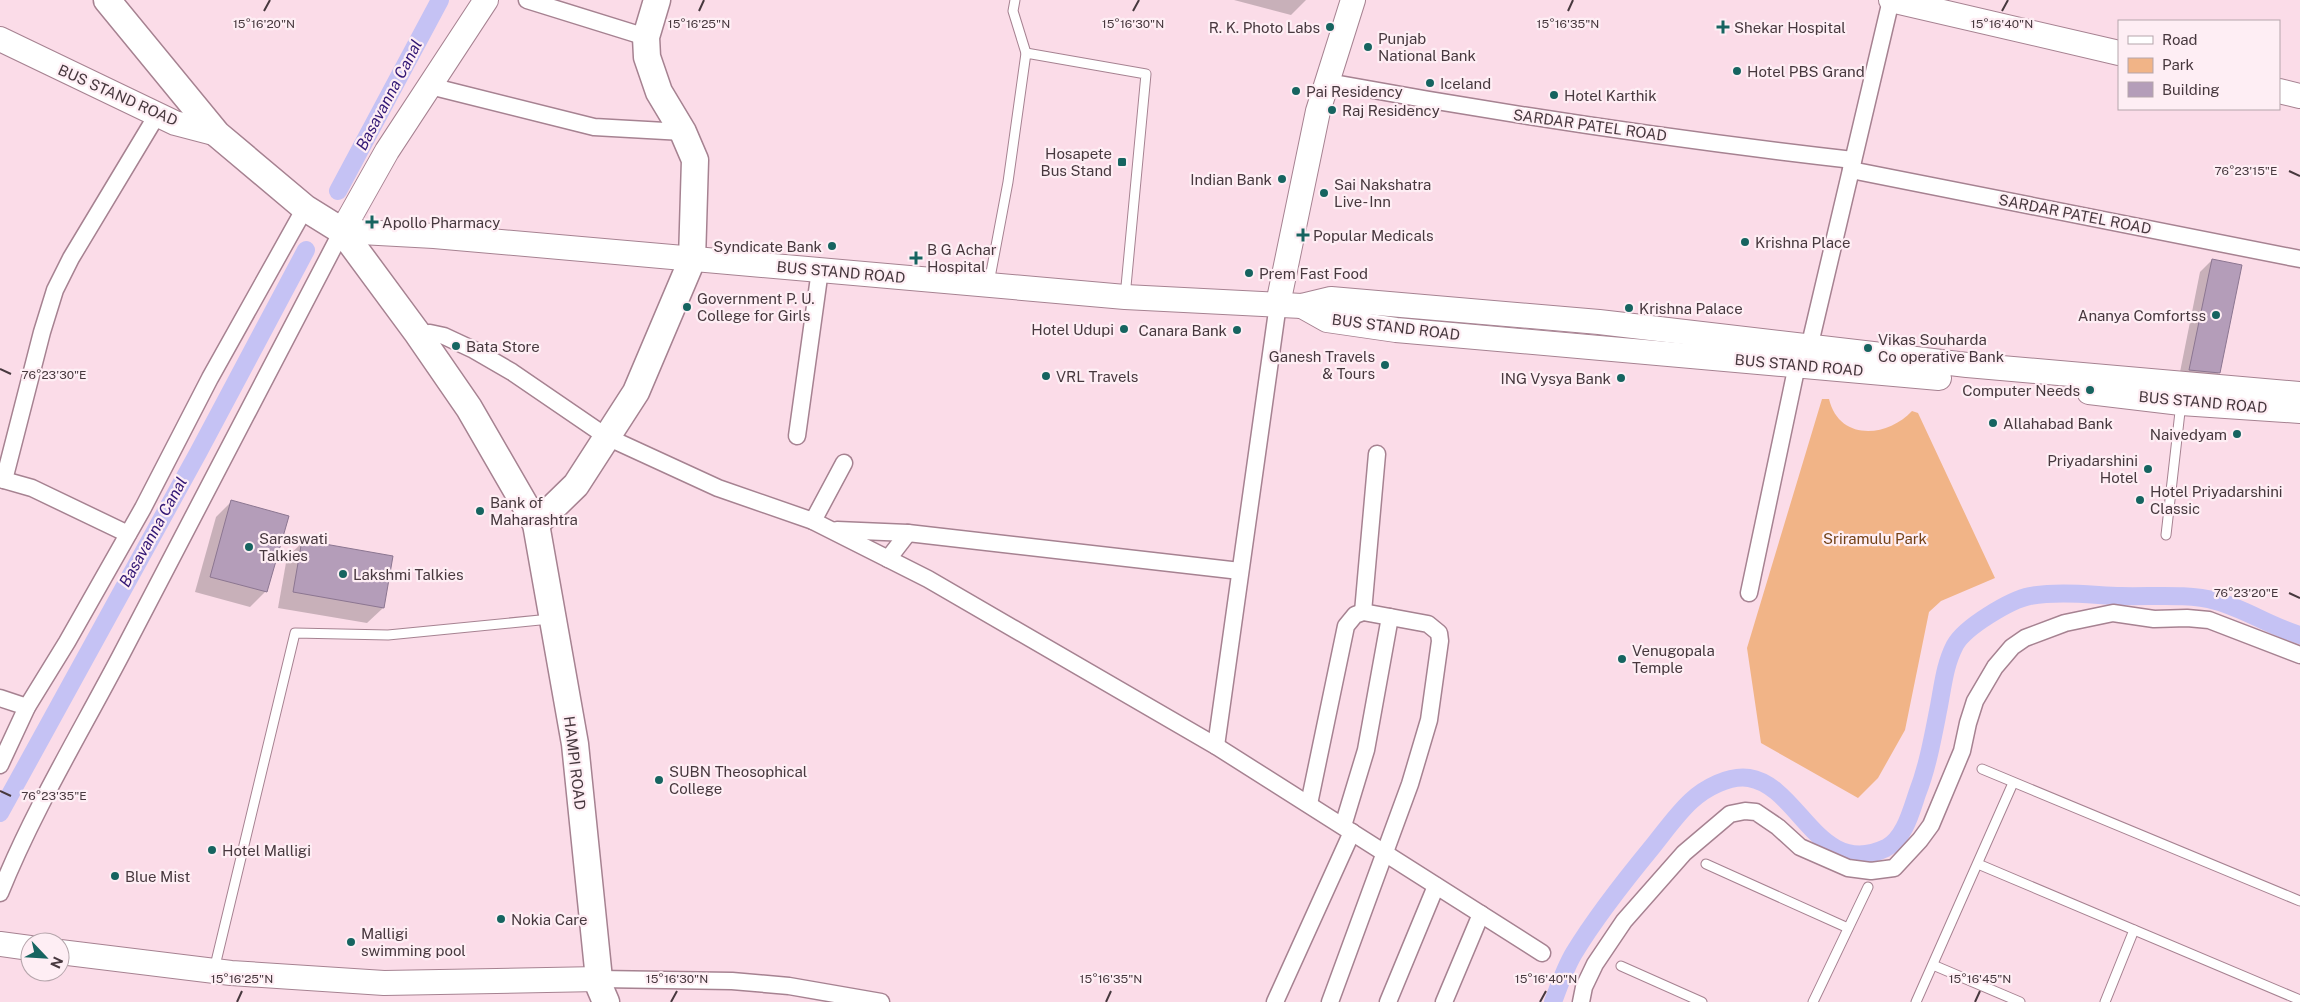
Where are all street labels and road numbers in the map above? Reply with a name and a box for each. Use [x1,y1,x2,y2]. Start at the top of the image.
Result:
street label: BUS STAND ROAD [56,61,180,129]
street label: SARDAR PATEL ROAD [1512,106,1668,144]
street label: SARDAR PATEL ROAD [1997,191,2153,237]
street label: BUS STAND ROAD [776,258,906,286]
street label: BUS STAND ROAD [1331,311,1461,343]
street label: BUS STAND ROAD [1734,351,1864,379]
street label: BUS STAND ROAD [2138,388,2268,416]
street label: HAMPI ROAD [561,715,589,811]

